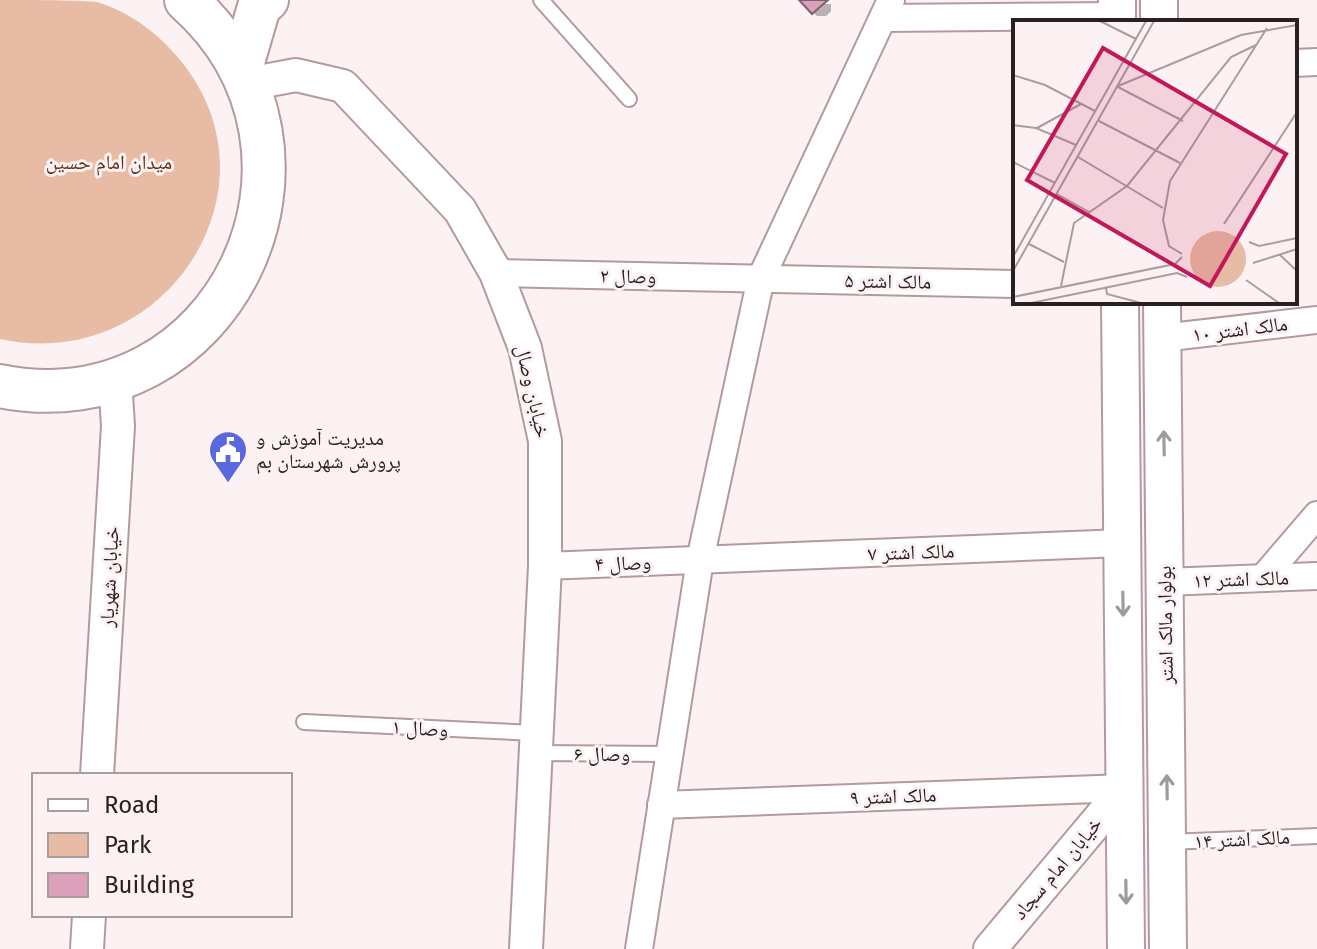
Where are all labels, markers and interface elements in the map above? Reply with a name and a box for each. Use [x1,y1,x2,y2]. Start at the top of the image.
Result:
inset map [1013,20,1297,304]
park label: میدان امام حسین [46,150,172,176]
street label: وصال ۲ [600,264,656,288]
street label: مالک اشتر ۵ [844,268,932,294]
street label: مالک اشتر ۱۰ [1191,311,1289,347]
street label: خیابان وصال [511,342,555,440]
place label: مدیریت آموزش و پرورش شهرستان بم [256,426,401,475]
public building icon: مدیریت آموزش و پرورش شهرستان بم [207,429,249,484]
one-way arrow [1156,430,1171,457]
street label: خیابان شهریار [94,526,124,629]
street label: مالک اشتر ۷ [867,538,955,566]
street label: وصال ۴ [594,550,652,576]
street label: بولوار مالک اشتر [1152,565,1178,686]
street label: مالک اشتر ۱۲ [1193,565,1289,593]
one-way arrow [1115,590,1131,617]
street label: وصال ۱ [391,715,449,741]
street label: وصال ۶ [574,742,630,766]
legend [32,773,292,917]
one-way arrow [1159,774,1175,801]
street label: مالک اشتر ۹ [849,782,937,810]
text: Road [104,791,159,819]
street label: خیابان امام سجاد [1007,812,1109,925]
street label: مالک اشتر ۱۴ [1194,825,1290,853]
text: Park [104,831,152,859]
text: Building [104,871,194,899]
one-way arrow [1118,878,1133,905]

